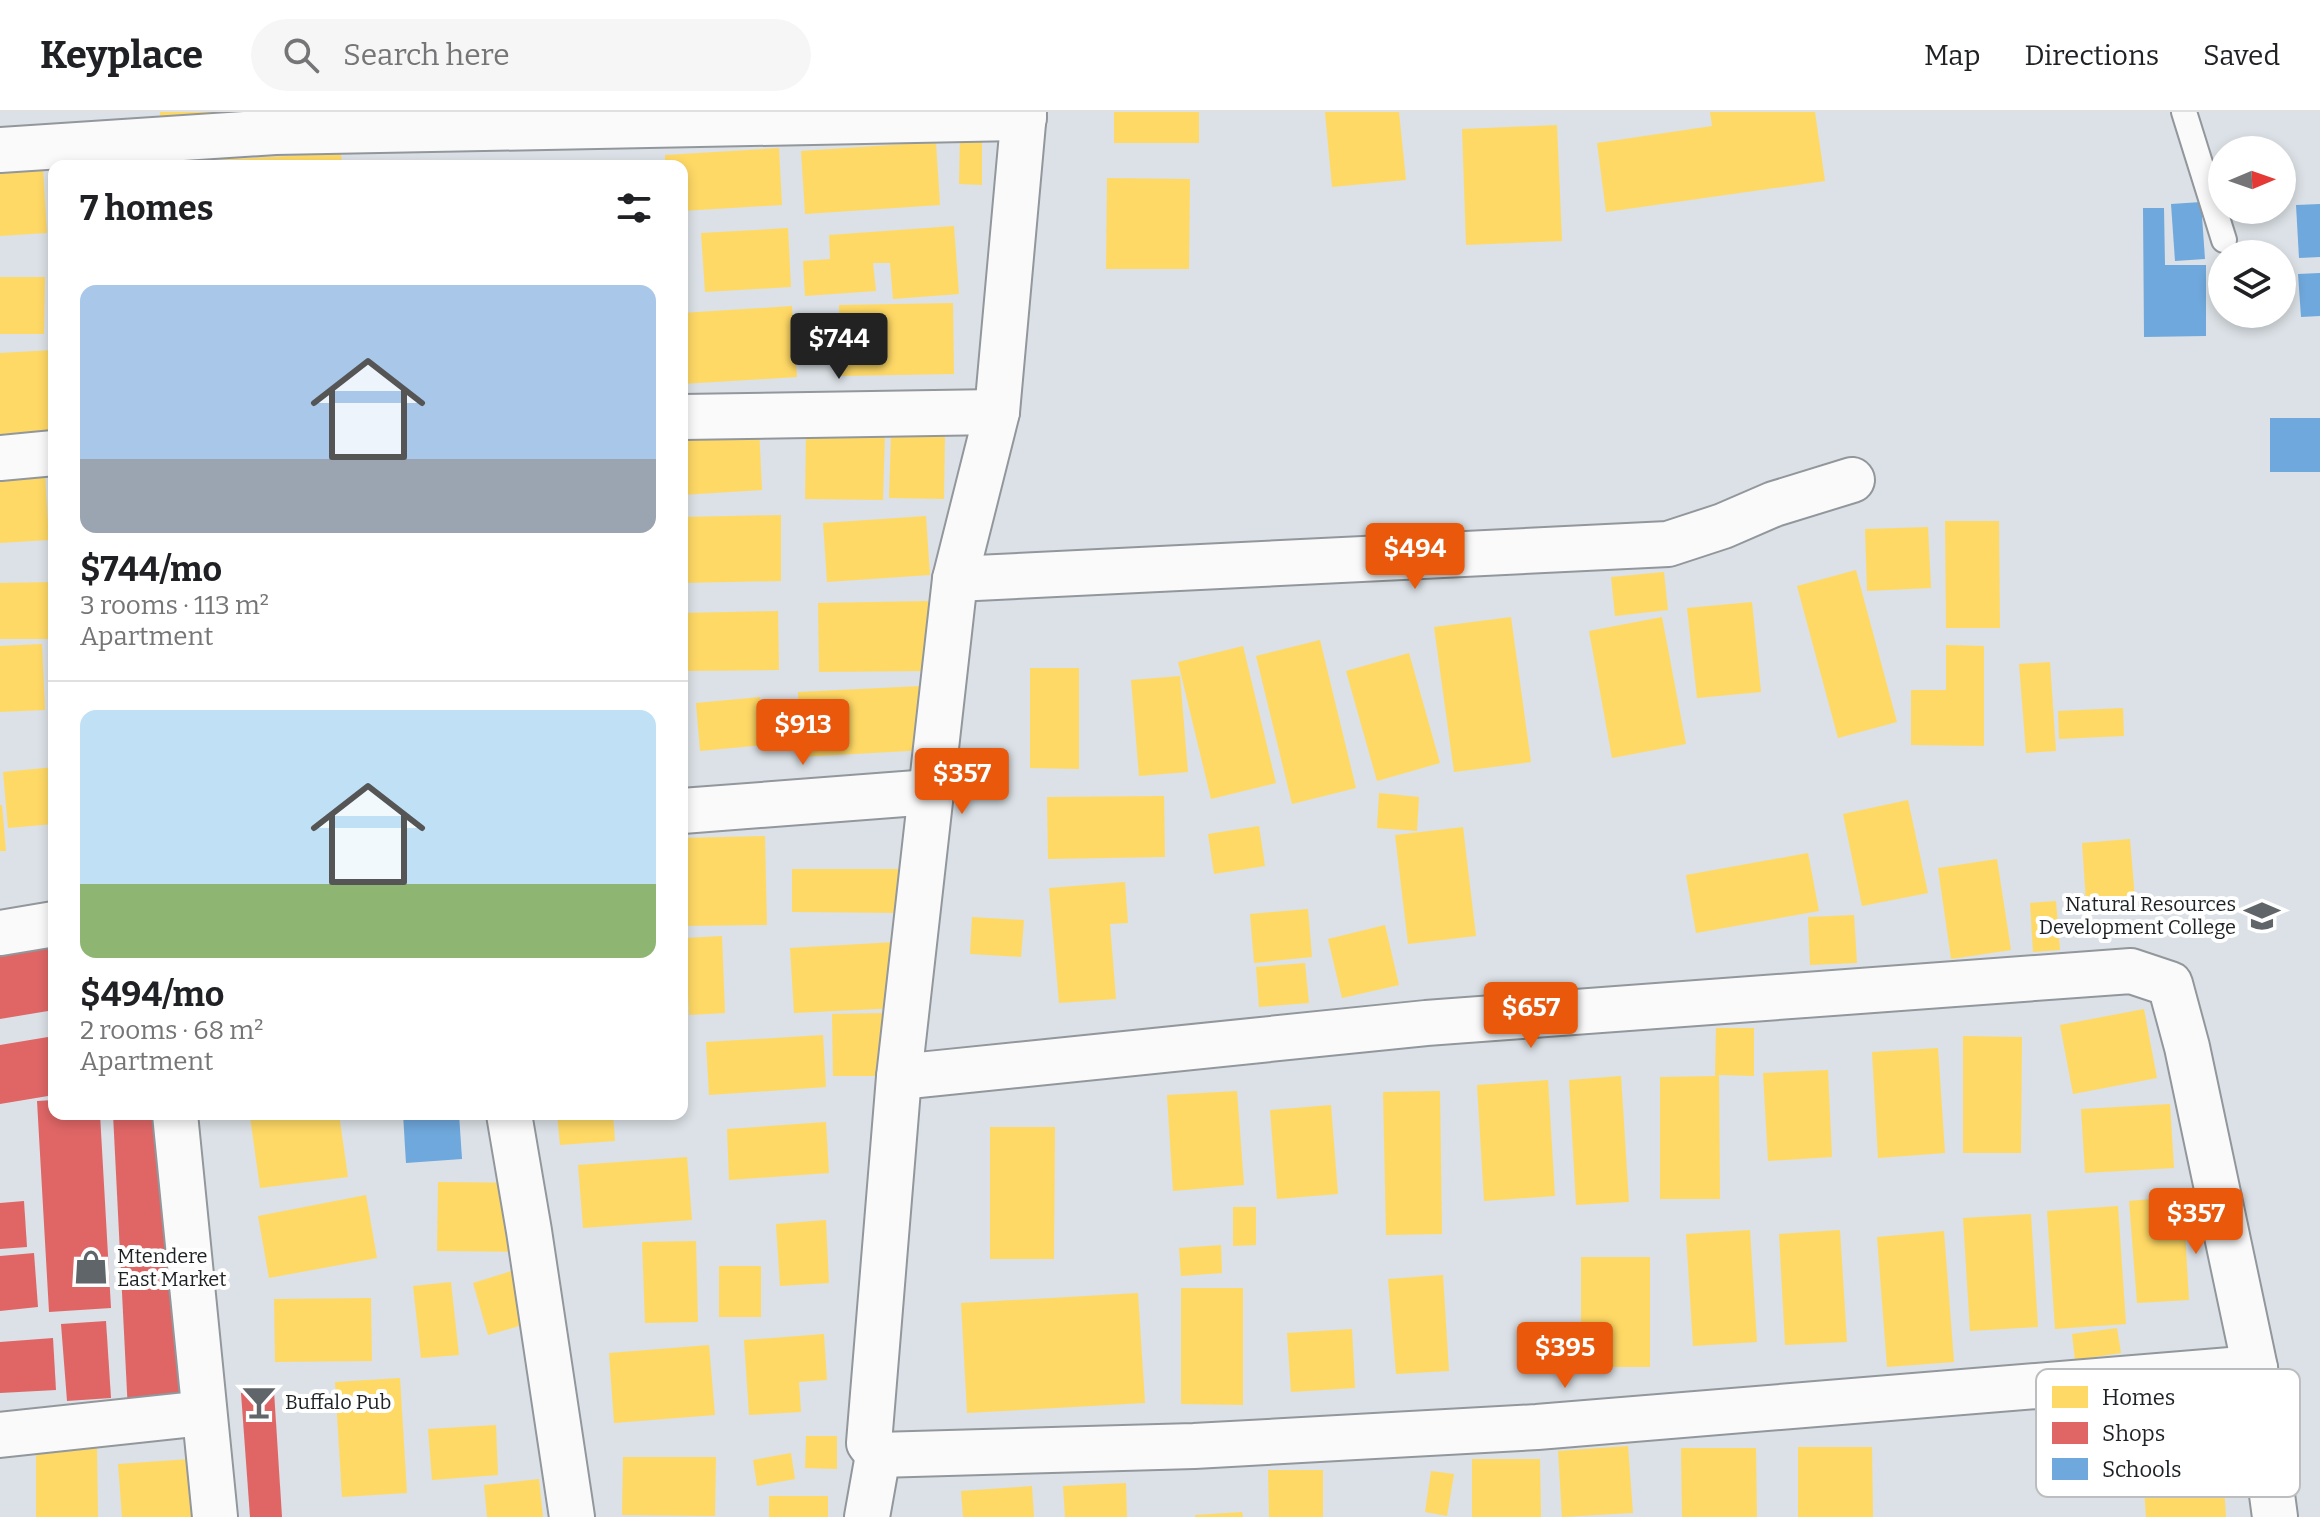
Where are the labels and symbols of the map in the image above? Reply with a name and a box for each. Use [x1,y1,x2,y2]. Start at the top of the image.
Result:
north arrow [2208,136,2296,224]
pin: $744 [792,313,886,381]
pin: $494 [1368,523,1462,591]
pin: $913 [756,699,850,767]
pin: $357 [915,748,1009,816]
place label: Natural Resources Development College [2039,892,2236,939]
school or university icon: Natural Resources Development College [2243,897,2281,935]
pin: $657 [1484,982,1578,1050]
pin: $357 [2149,1188,2243,1256]
place label: Mtendere East Market [117,1244,227,1291]
shop icon: Mtendere East Market [72,1248,110,1286]
pin: $395 [1518,1322,1612,1390]
legend [2036,1369,2300,1497]
bar icon: Buffalo Pub [240,1383,278,1421]
text: Homes [2102,1384,2175,1411]
place label: Buffalo Pub [285,1390,391,1414]
text: Shops [2102,1420,2165,1447]
text: Schools [2102,1456,2182,1483]

